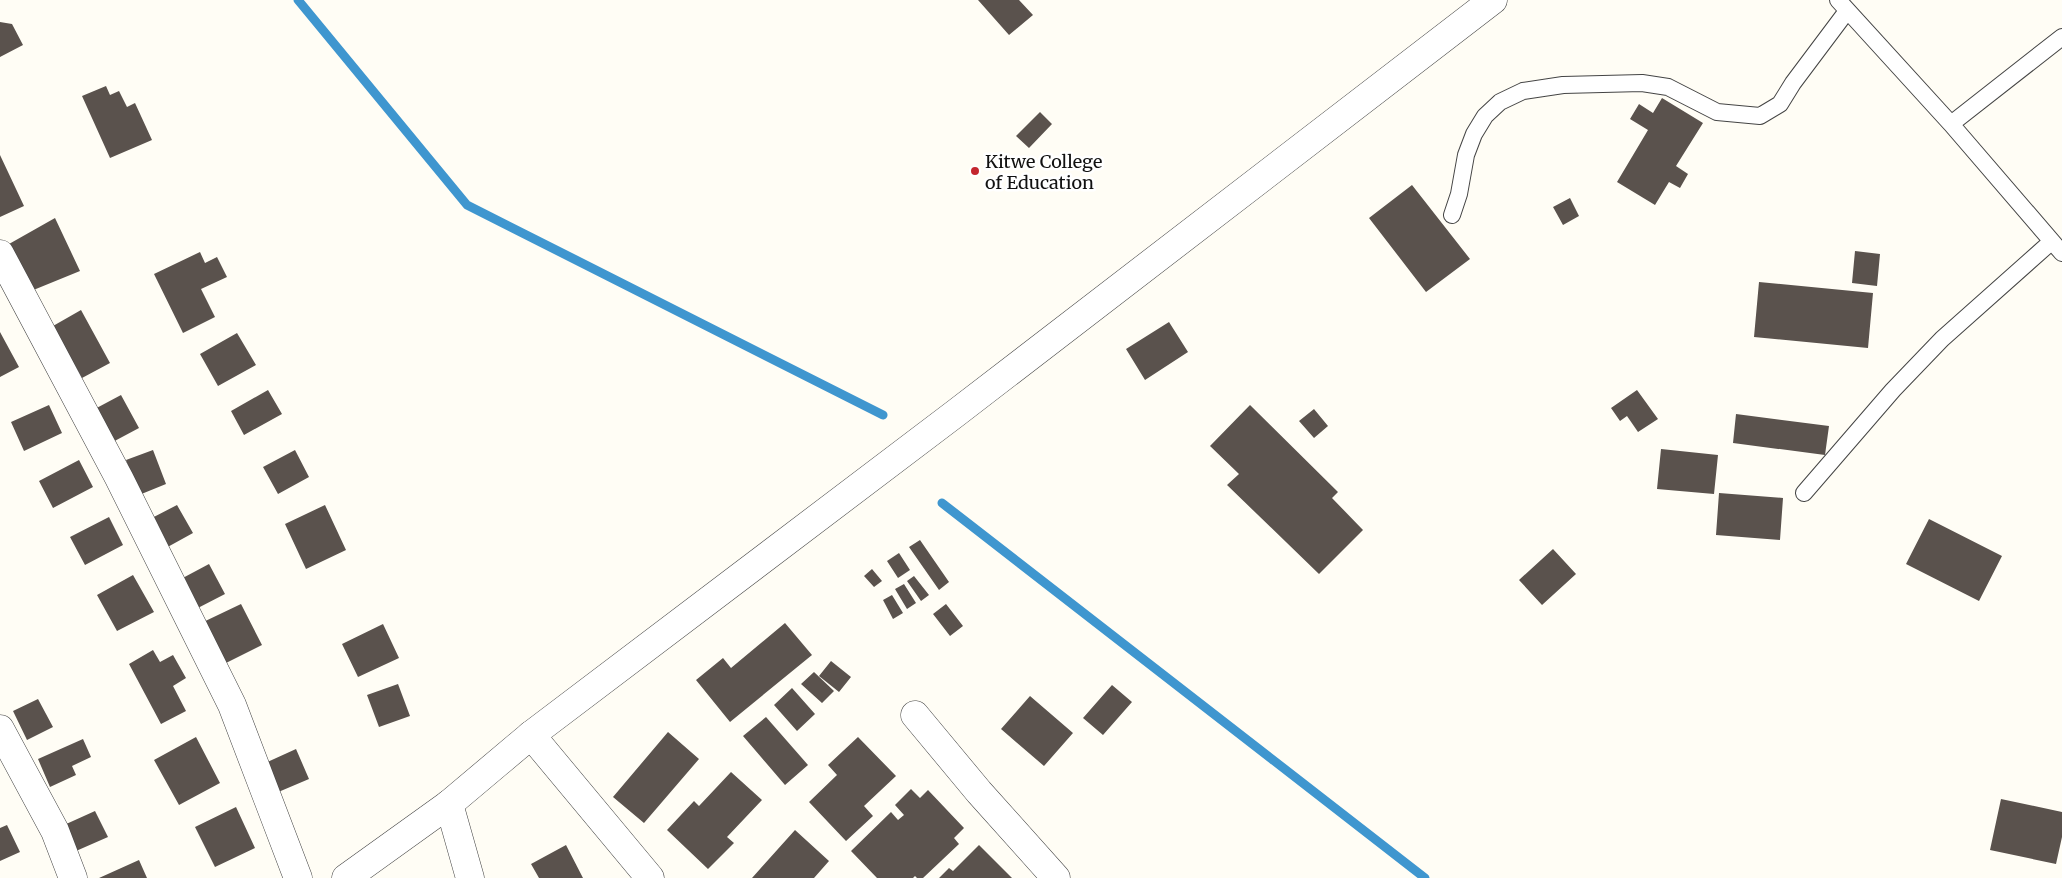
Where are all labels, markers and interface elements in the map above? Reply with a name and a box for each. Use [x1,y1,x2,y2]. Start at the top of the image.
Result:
place label: Kitwe College of Education [985,150,1102,194]
marker: Kitwe College of Education [969,165,981,177]

